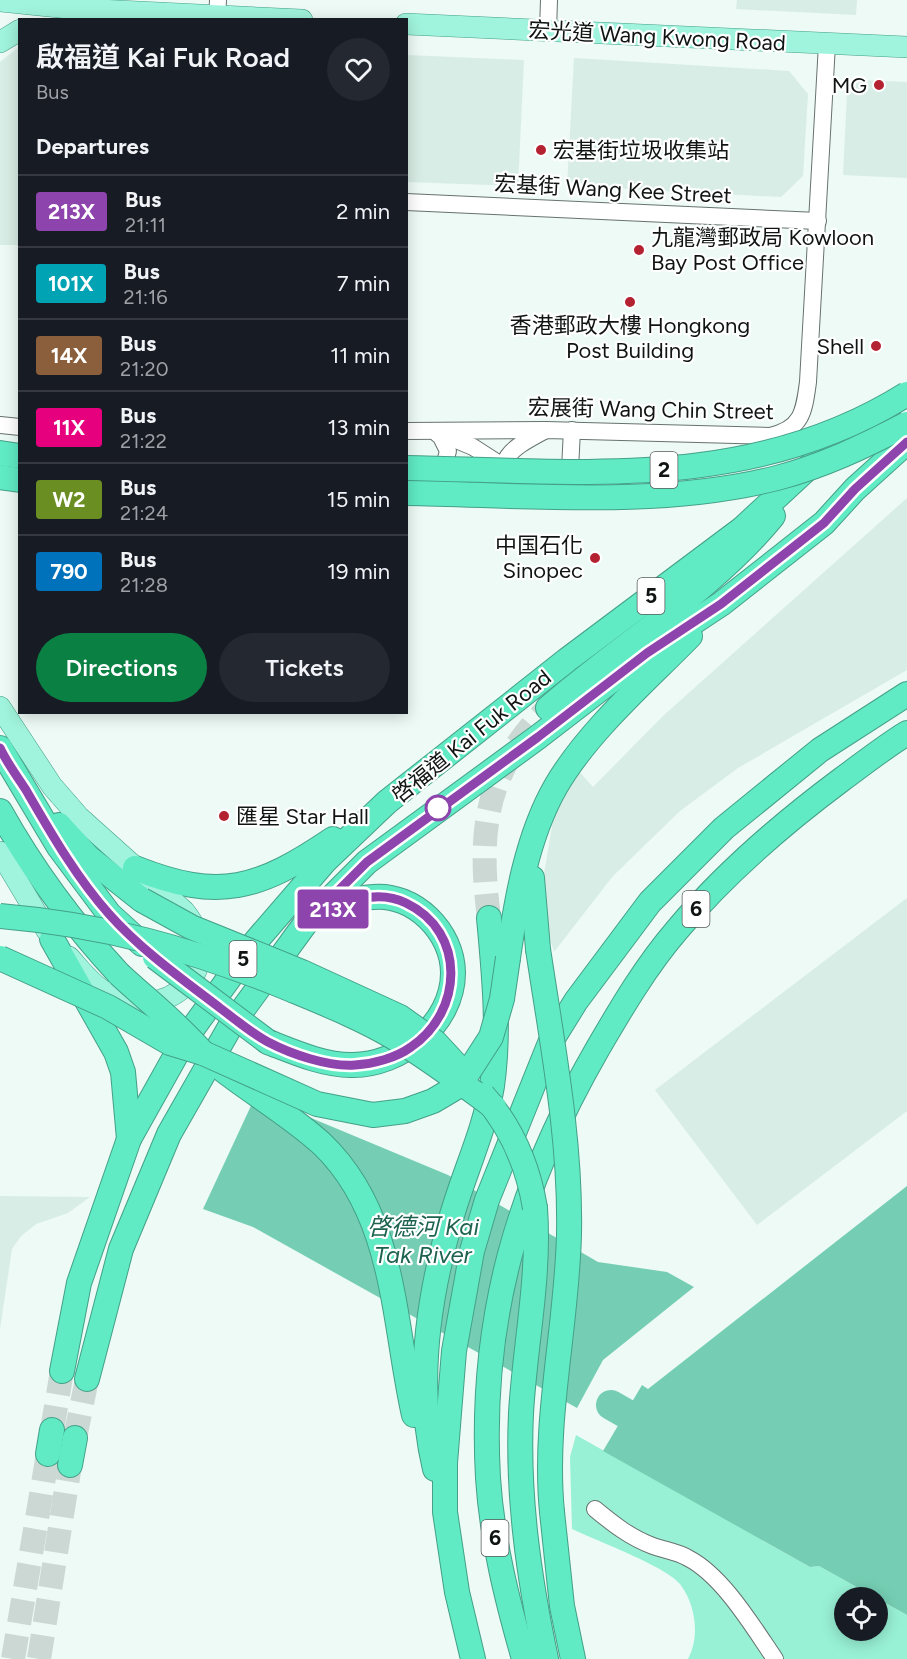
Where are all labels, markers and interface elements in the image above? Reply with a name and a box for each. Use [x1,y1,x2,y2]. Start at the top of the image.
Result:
street label: 宏光道 Wang Kwong Road [528,16,786,57]
button: heart [327,38,390,101]
text: 啟福道 Kai Fuk Road [36,40,290,74]
place label: MG [832,72,867,99]
marker: MG [872,78,886,92]
text: Bus [36,80,69,104]
text: Departures [36,133,149,160]
place label: 宏基街垃圾收集站 [553,137,729,164]
marker: 宏基街垃圾收集站 [534,143,548,157]
street label: 宏基街 Wang Kee Street [494,170,732,209]
text: Bus [125,186,161,213]
text: 2 min [336,198,390,225]
text: 213X [48,199,95,224]
text: 21:11 [125,213,166,237]
place label: 九龍灣郵政局 Kowloon Bay Post Office [651,224,874,276]
marker: 九龍灣郵政局 Kowloon Bay Post Office [632,243,646,257]
text: Bus [124,258,160,285]
text: 7 min [337,270,390,297]
text: 101X [48,271,94,296]
text: 21:16 [124,285,168,309]
marker: 香港郵政大樓 Hongkong Post Building [623,295,637,309]
place label: 香港郵政大樓 Hongkong Post Building [510,312,750,364]
text: Bus [120,330,156,357]
place label: Shell [817,333,864,360]
marker: Shell [869,339,883,353]
text: 11 min [330,342,390,369]
text: 14X [51,343,87,368]
text: 21:20 [120,357,169,381]
street label: 宏展街 Wang Chin Street [528,394,774,425]
text: Bus [120,402,156,429]
text: 13 min [327,414,390,441]
text: 11X [53,415,85,440]
text: 21:22 [120,429,167,453]
road number: 2 [650,452,678,488]
text: Bus [120,474,156,501]
text: 15 min [327,486,390,513]
text: W2 [53,487,85,512]
text: 21:24 [120,501,168,525]
place label: 中国石化 Sinopec [495,532,583,584]
text: Bus [120,546,156,573]
marker: 中国石化 Sinopec [588,551,602,565]
text: 19 min [327,558,390,585]
text: 790 [50,559,88,584]
text: 21:28 [120,573,168,597]
road number: 5 [638,578,664,614]
button: Directions [36,633,207,702]
button: Tickets [219,633,390,702]
street label: 啓福道 Kai Fuk Road [386,664,556,809]
unlabelled marker [425,795,451,821]
place label: 匯星 Star Hall [236,803,369,830]
marker: 匯星 Star Hall [217,809,231,823]
line badge: 213X [291,890,375,928]
road number: 6 [682,891,710,927]
text: 213X [310,897,356,922]
road number: 5 [230,941,256,977]
water label: 啓德河 Kai Tak River [367,1212,479,1269]
road number: 6 [482,1520,508,1556]
map controls [834,1587,888,1641]
button: locate [834,1587,888,1641]

